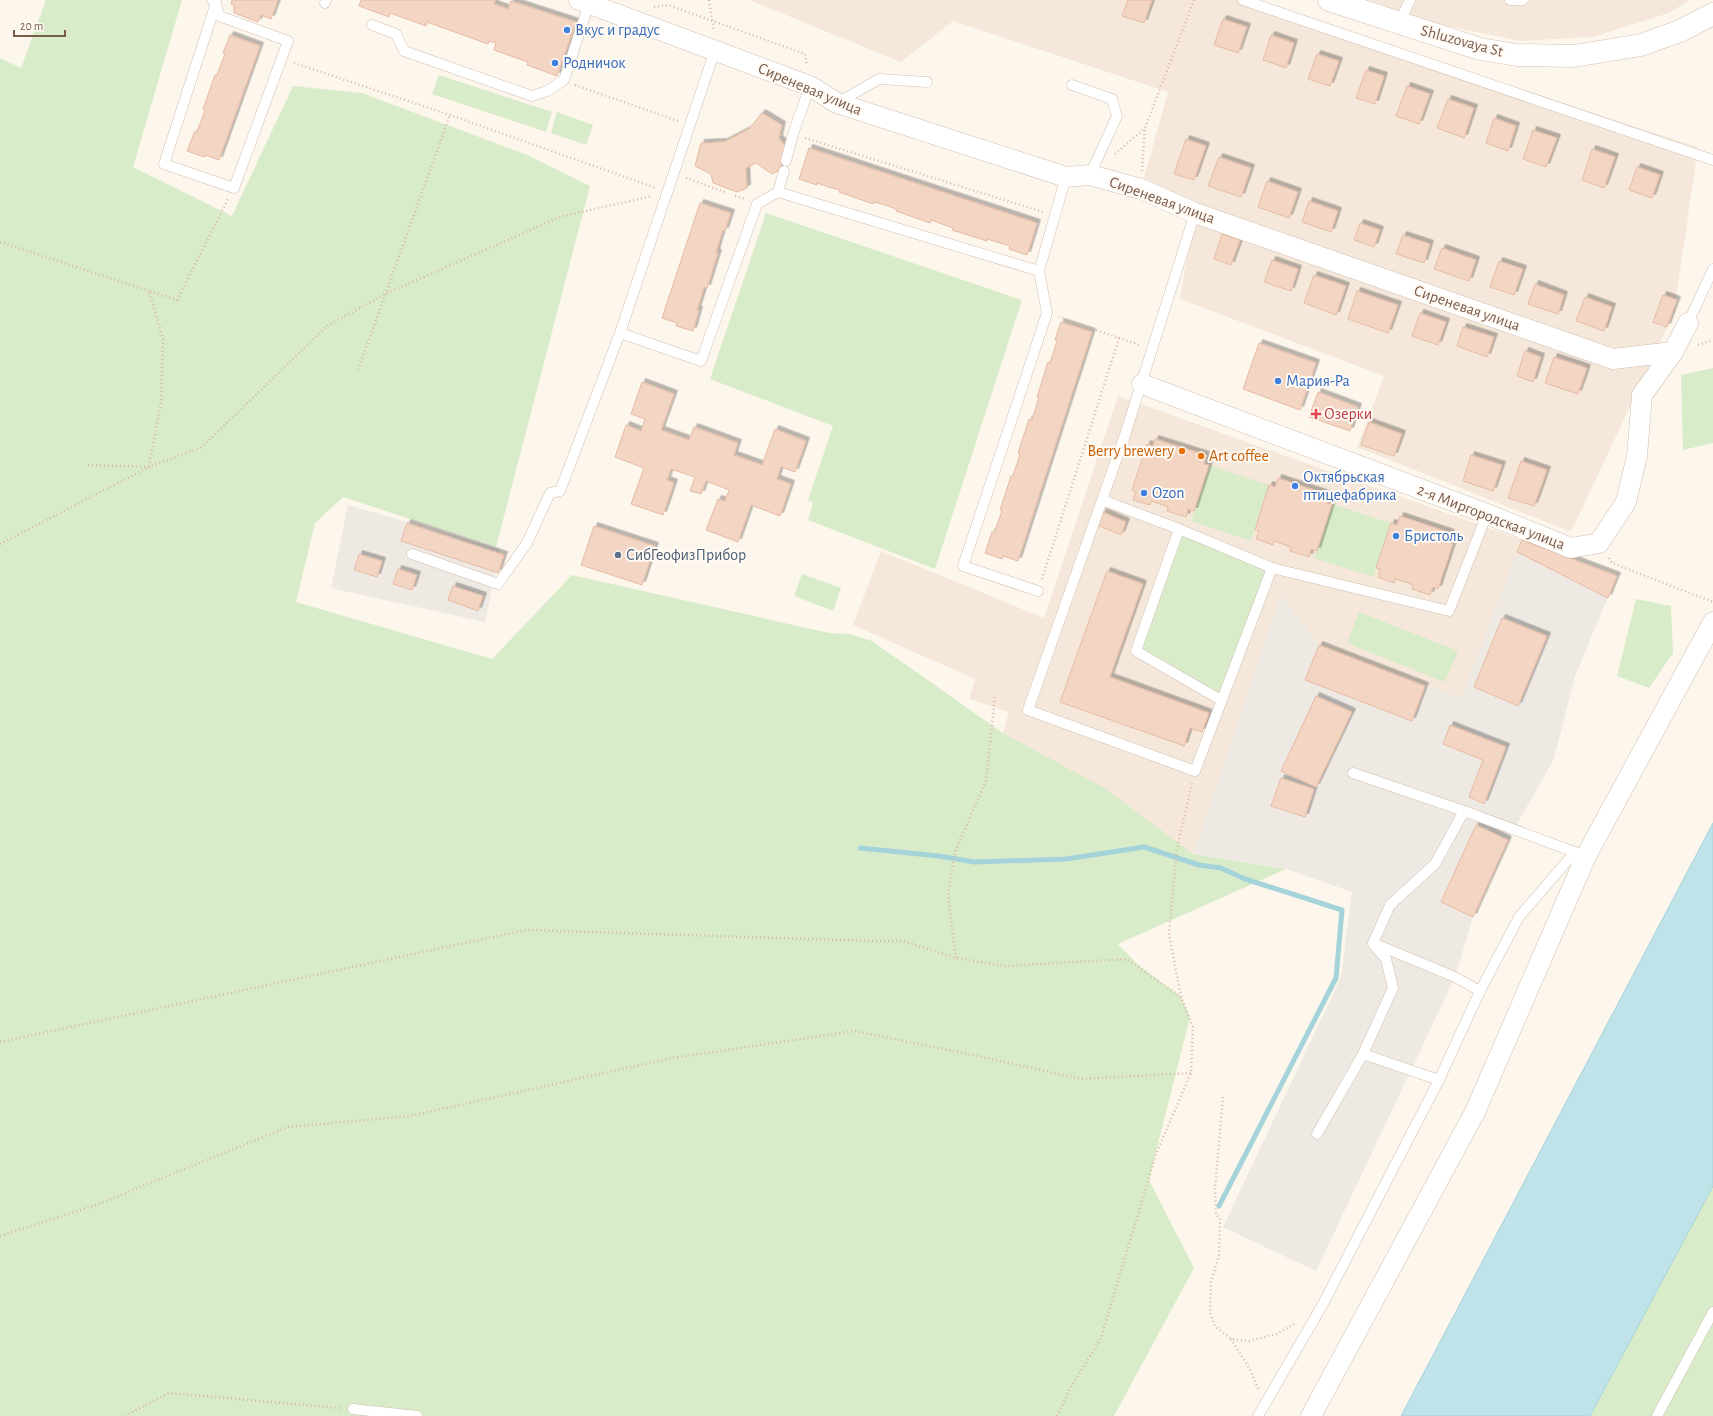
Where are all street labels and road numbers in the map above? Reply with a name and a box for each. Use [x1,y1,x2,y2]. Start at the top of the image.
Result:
street label: Shluzovaya St [1419,22,1505,61]
street label: Сиреневая улица [755,60,864,119]
street label: Сиреневая улица [1107,173,1217,227]
street label: Сиреневая улица [1411,282,1522,335]
street label: 2-я Миргородская улица [1415,481,1567,554]

